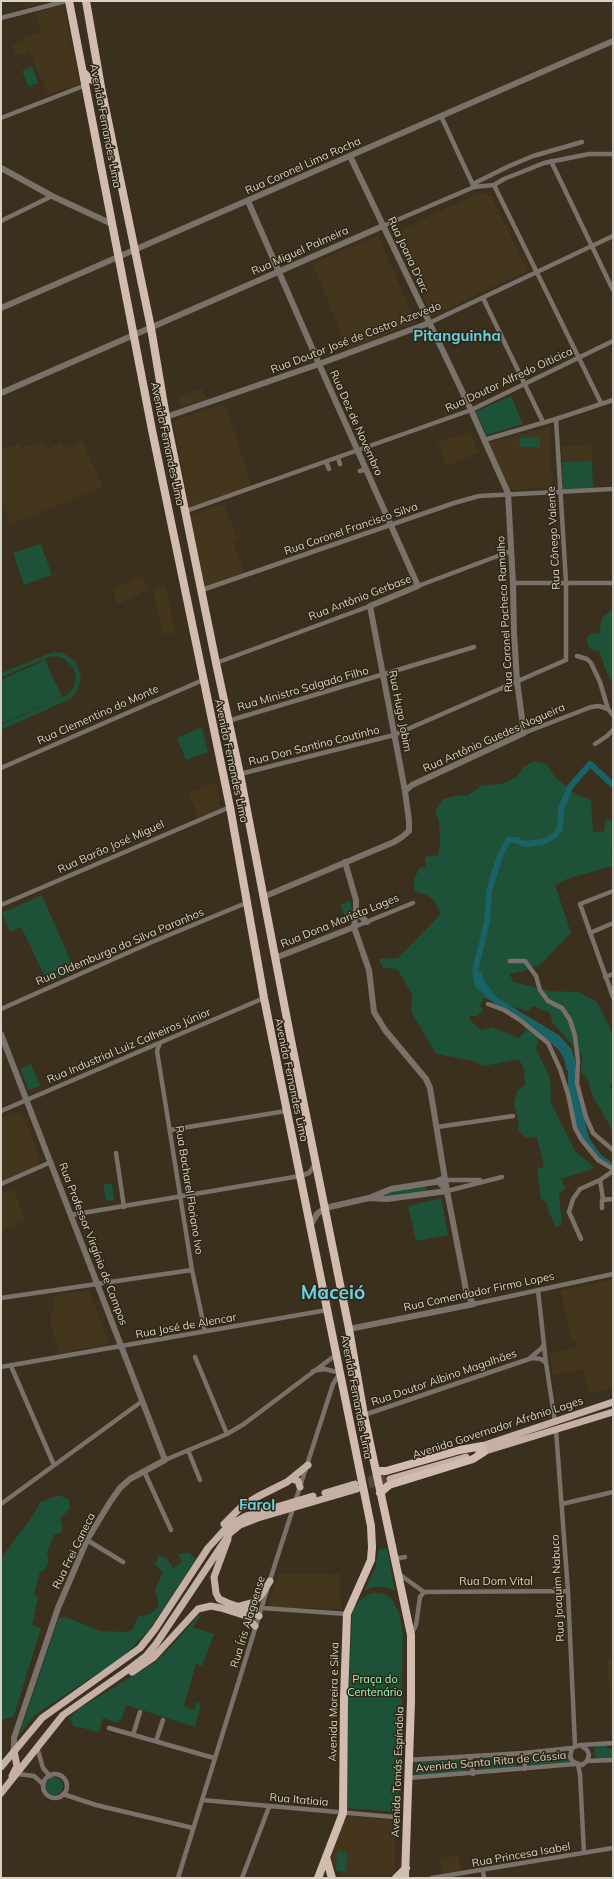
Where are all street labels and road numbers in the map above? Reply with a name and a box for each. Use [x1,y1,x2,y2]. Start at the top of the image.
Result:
street label: Avenida Fernandes Lima [87,63,123,189]
street label: Rua Coronel Lima Rocha [243,135,363,197]
street label: Rua Joana D'arc [385,215,431,295]
street label: Rua Miguel Palmeira [249,224,351,278]
street label: Rua Doutor José de Castro Azevedo [269,299,443,377]
street label: Rua Doutor Alfredo Oiticica [443,345,575,415]
street label: Rua Dez de Novembro [327,368,385,478]
street label: Avenida Fernandes Lima [147,381,187,507]
street label: Rua Cônego Valente [545,486,563,590]
street label: Rua Coronel Francisco Silva [282,500,420,558]
street label: Rua Coronel Pacheco Ramalho [494,535,516,693]
street label: Rua Antônio Gerbase [307,572,413,624]
street label: Rua Ministro Salgado Filho [236,664,370,714]
street label: Rua Hugo Jobim [386,669,414,753]
street label: Rua Clementino do Monte [35,682,161,748]
street label: Avenida Fernandes Lima [211,698,251,824]
street label: Rua Antônio Guedes Nogueira [421,701,567,775]
street label: Rua Don Santino Coutinho [247,723,381,769]
street label: Rua Barão José Miguel [56,818,166,876]
street label: Rua Dona Marieta Lages [279,891,401,951]
street label: Rua Oldemburgo da Silva Paranhos [34,905,206,989]
street label: Rua Industrial Luiz Calheiros Júnior [45,1005,213,1087]
street label: Avenida Fernandes Lima [271,1017,311,1143]
street label: Rua Bacharel Floriano Ivo [172,1125,206,1255]
street label: Rua Professor Virgínio de Campos [56,1161,130,1327]
street label: Rua Comendador Firmo Lopes [402,1270,556,1314]
street label: Rua José de Alencar [135,1311,237,1341]
street label: Avenida Fernandes Lima [338,1334,374,1460]
street label: Rua Doutor Albino Magalhães [369,1347,519,1409]
street label: Avenida Governador Afrânio Lages [411,1394,585,1462]
street label: Rua Frei Caneca [50,1511,98,1591]
street label: Rua Joaquim Nabuco [549,1534,567,1642]
street label: Rua Íris Alagoense [228,1575,268,1669]
street label: Rua Dom Vital [459,1575,533,1589]
street label: Avenida Moreira e Silva [326,1642,342,1762]
street label: Avenida Tomás Espíndola [389,1706,407,1838]
street label: Avenida Santa Rita de Cássia [415,1749,567,1775]
street label: Rua Itatiaia [269,1791,329,1809]
street label: Rua Princesa Isabel [471,1840,571,1870]

